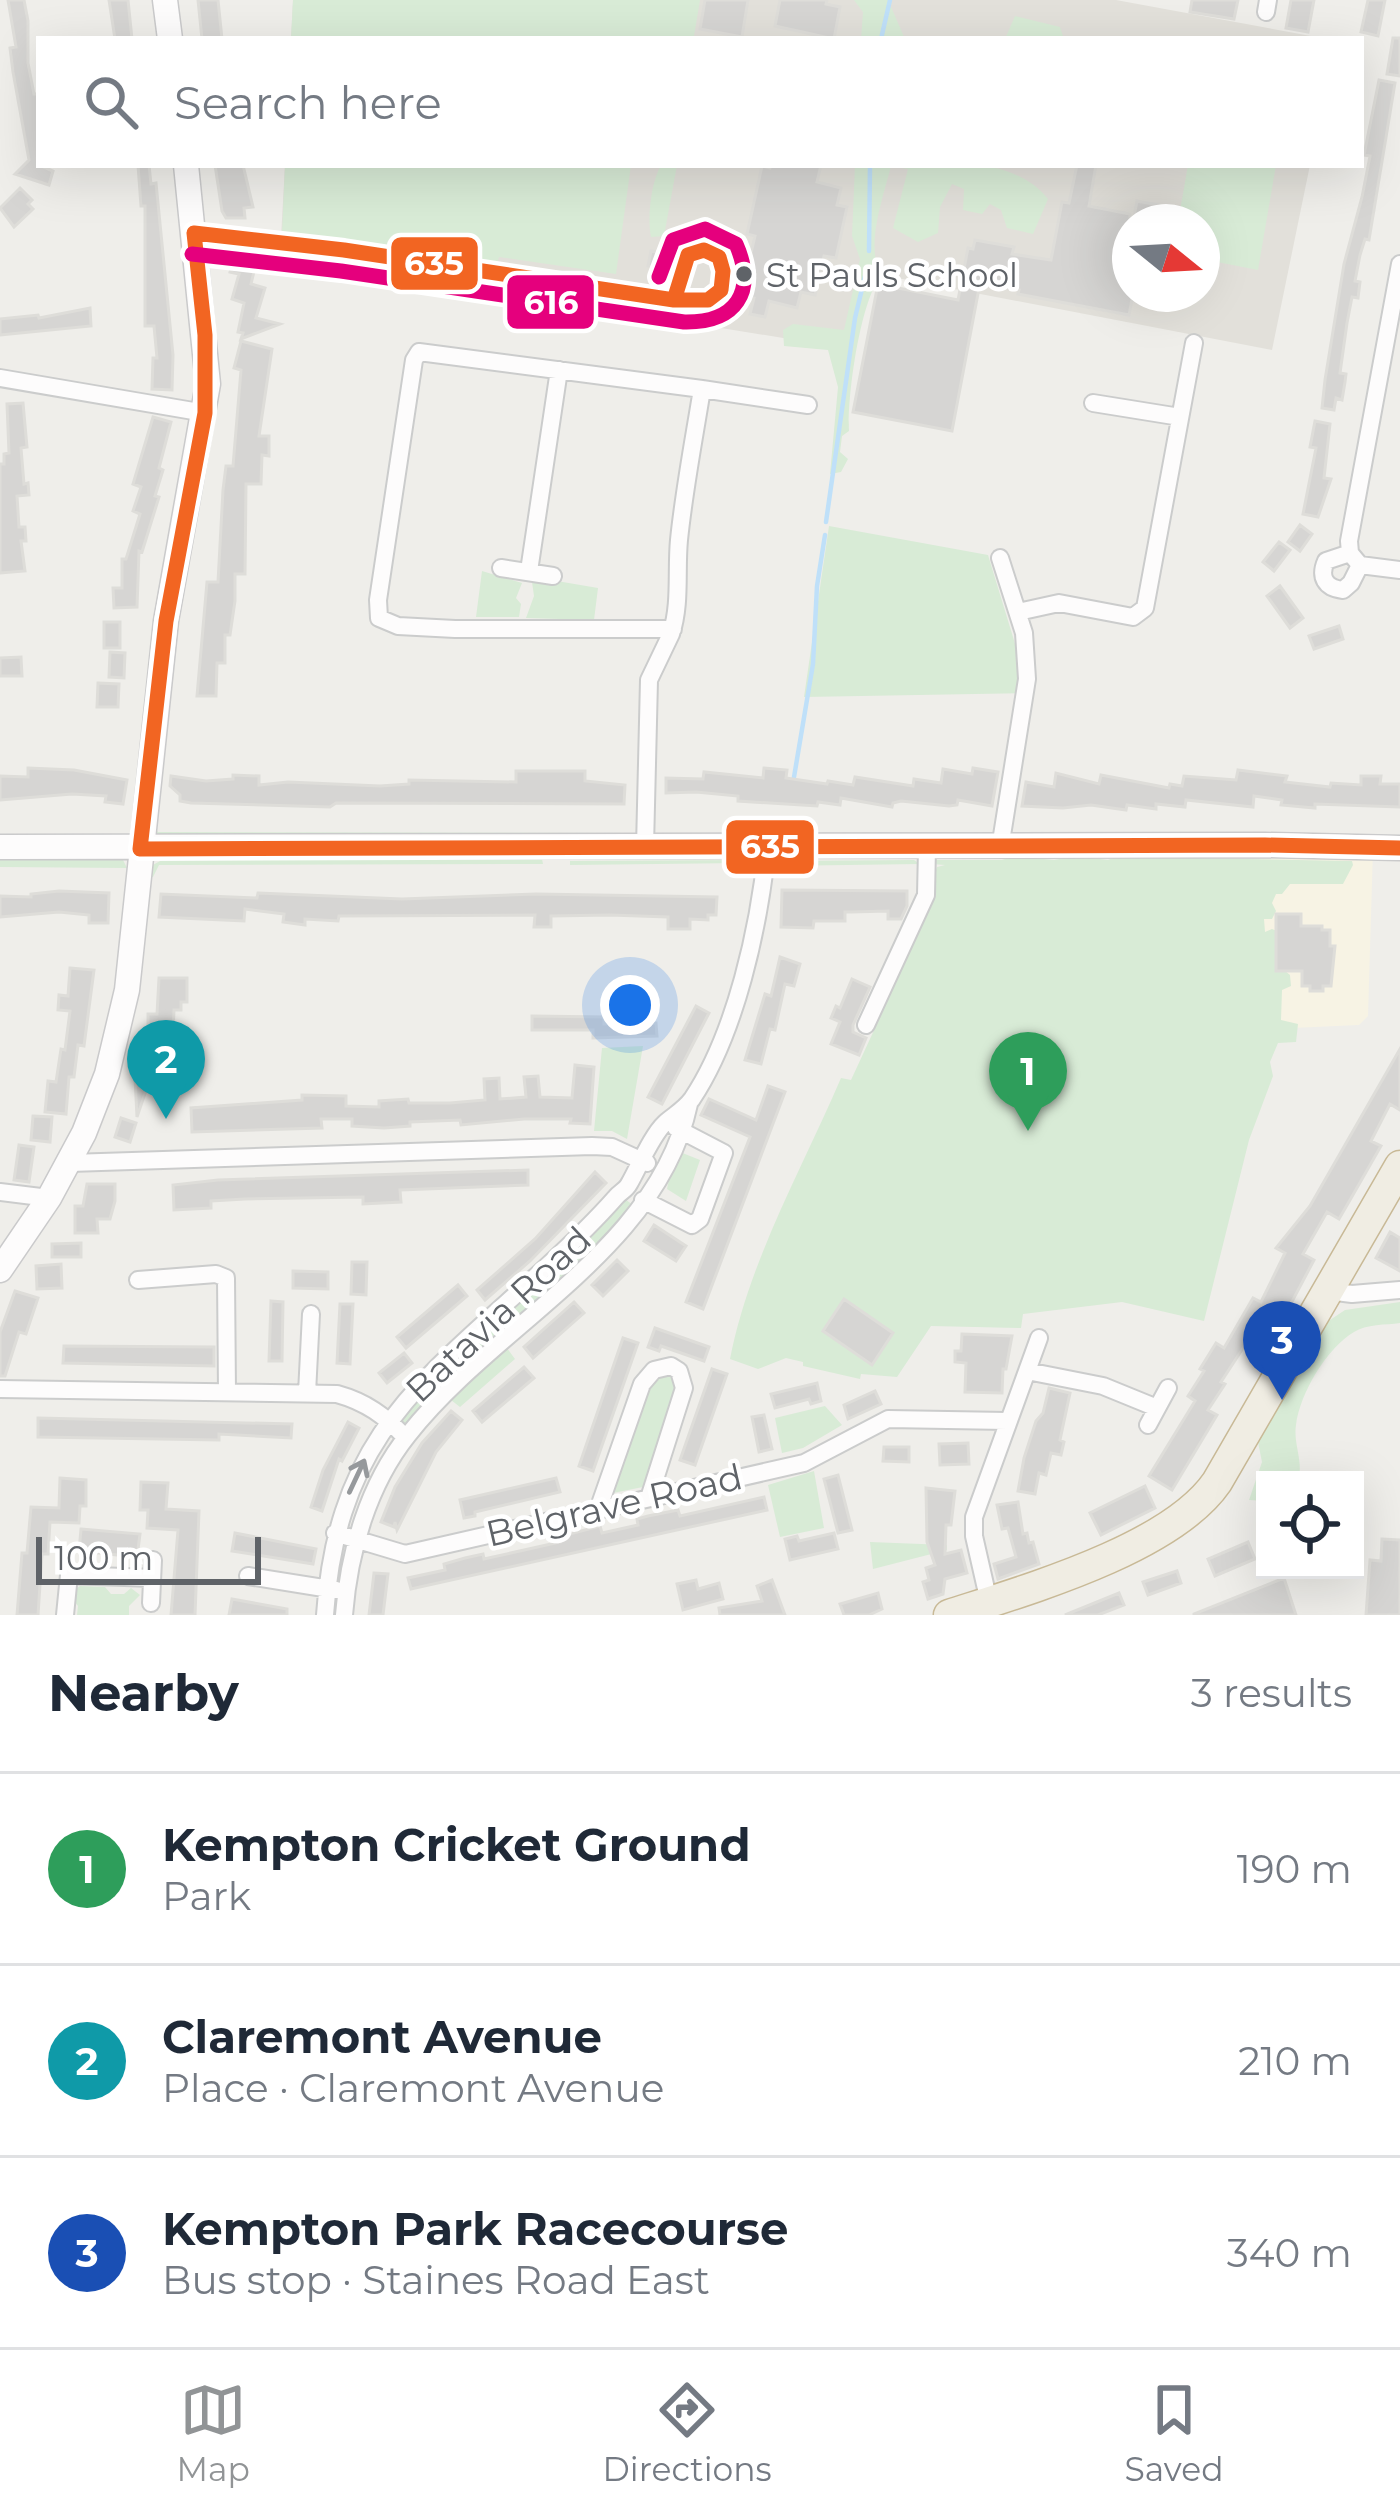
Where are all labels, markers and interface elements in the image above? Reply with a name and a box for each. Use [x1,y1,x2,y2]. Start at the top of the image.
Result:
search box [36,36,1364,168]
icon: search [78,69,144,135]
text: Search here [174,75,442,130]
north arrow [1112,204,1220,312]
line badge: 635 [389,235,480,292]
text: 635 [404,243,464,283]
place label: St Pauls School [766,255,1018,295]
marker: St Pauls School [733,263,755,285]
line badge: 616 [505,273,596,331]
text: 616 [524,282,578,322]
line badge: 635 [724,818,816,876]
text: 635 [740,826,800,866]
your location [600,975,660,1035]
pin: 2 [127,1020,205,1119]
pin: 1 [989,1032,1067,1131]
street label: Batavia Road [396,1217,600,1411]
pin: 3 [1243,1301,1321,1400]
street label: Belgrave Road [482,1454,746,1556]
one-way arrow [347,1459,369,1495]
map controls [1256,1471,1364,1579]
button: locate [1256,1471,1364,1579]
scale bar [36,1531,261,1584]
text: 100 m [54,1538,153,1578]
text: Nearby [48,1662,239,1724]
text: 3 results [1191,1669,1352,1717]
text: Kempton Cricket Ground [162,1817,751,1872]
text: 1 [79,1845,95,1893]
text: 190 m [1237,1845,1352,1893]
text: Park [162,1872,251,1920]
text: Claremont Avenue [162,2009,602,2064]
text: 2 [75,2037,99,2085]
text: 210 m [1238,2037,1352,2085]
text: Place · Claremont Avenue [162,2064,664,2112]
text: Kempton Park Racecourse [162,2201,788,2256]
text: 3 [75,2229,99,2277]
text: 340 m [1227,2229,1352,2277]
text: Bus stop · Staines Road East [162,2256,710,2304]
tab: Map [176,2377,250,2489]
tab: Directions [603,2377,772,2489]
tab: Saved [1124,2377,1224,2489]

